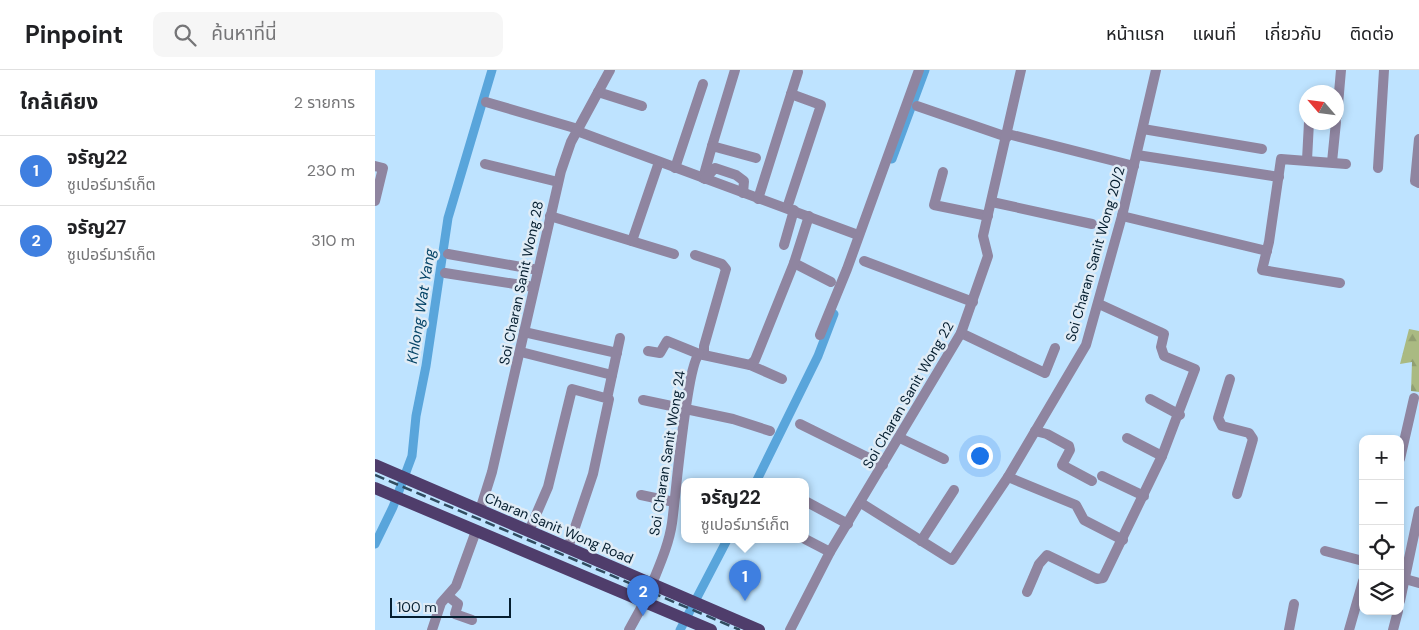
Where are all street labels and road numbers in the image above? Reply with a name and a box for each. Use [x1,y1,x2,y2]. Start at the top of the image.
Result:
street label: Soi Charan Sanit Wong 20/2 [1061,164,1129,344]
street label: Soi Charan Sanit Wong 28 [495,199,547,367]
street label: Soi Charan Sanit Wong 22 [858,318,958,472]
street label: Soi Charan Sanit Wong 24 [645,369,689,537]
street label: Charan Sanit Wong Road [482,488,636,568]

